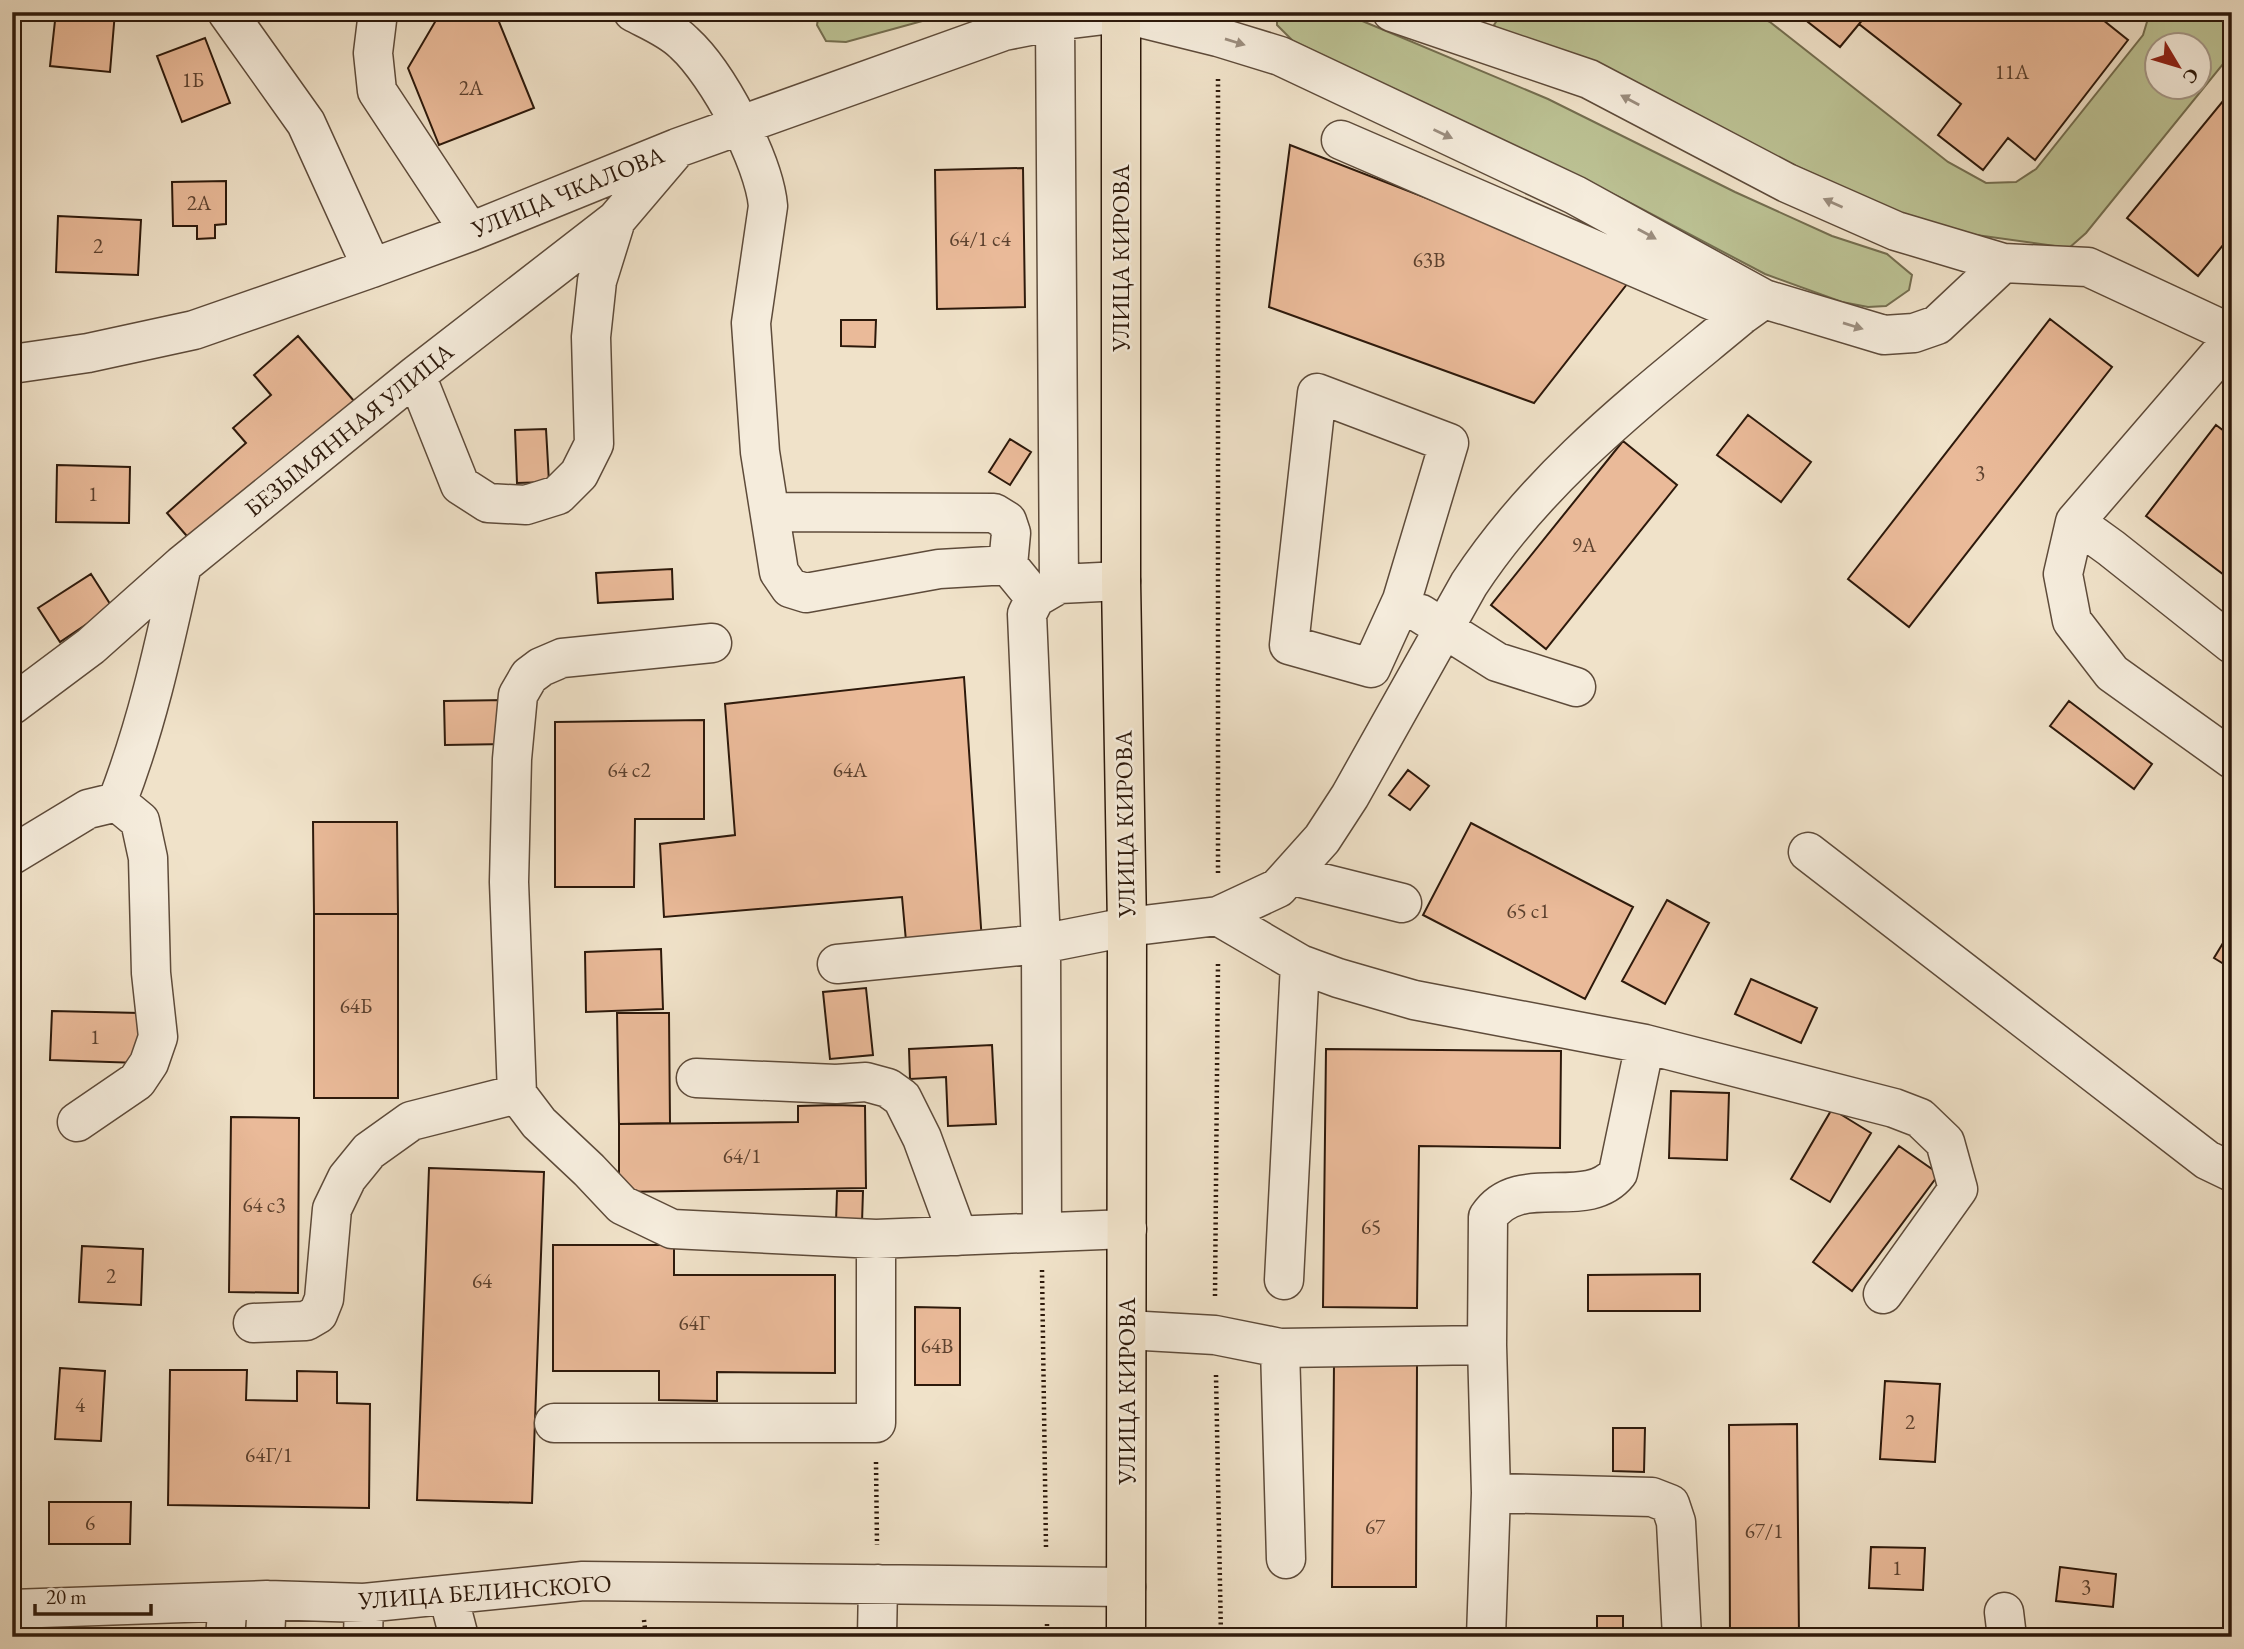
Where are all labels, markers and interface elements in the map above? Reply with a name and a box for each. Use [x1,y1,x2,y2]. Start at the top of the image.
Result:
north arrow [2142,32,2212,102]
one-way arrow [1225,37,1246,47]
house number: 11А [1995,58,2030,85]
text: С [2177,63,2205,89]
house number: 1Б [182,66,204,93]
house number: 2А [459,74,484,101]
one-way arrow [1620,95,1640,106]
one-way arrow [1433,128,1453,140]
street label: УЛИЦА ЧКАЛОВА [466,139,669,245]
street label: УЛИЦА КИРОВА [1105,164,1136,353]
house number: 2А [187,189,212,216]
one-way arrow [1823,197,1843,209]
house number: 64/1 с4 [949,225,1012,252]
one-way arrow [1637,228,1656,240]
house number: 2 [93,232,103,259]
house number: 63В [1413,246,1445,273]
one-way arrow [1843,321,1864,331]
street label: БЕЗЫМЯННАЯ УЛИЦА [238,335,460,524]
house number: 3 [1975,459,1985,486]
house number: 1 [88,480,98,507]
house number: 9А [1572,531,1597,558]
street label: УЛИЦА КИРОВА [1107,730,1142,919]
house number: 64 с2 [608,756,651,783]
house number: 64А [833,756,868,783]
house number: 65 с1 [1507,897,1550,924]
house number: 64Б [340,992,372,1019]
house number: 1 [90,1023,100,1050]
house number: 64/1 [723,1142,761,1169]
house number: 64 с3 [243,1191,286,1218]
house number: 65 [1361,1213,1381,1240]
house number: 2 [106,1262,116,1289]
house number: 64 [472,1267,493,1294]
street label: УЛИЦА КИРОВА [1111,1297,1142,1486]
house number: 64Г [678,1309,710,1336]
house number: 64В [921,1332,953,1359]
house number: 4 [75,1391,86,1418]
house number: 2 [1905,1408,1915,1435]
house number: 64Г/1 [245,1441,293,1468]
house number: 6 [85,1509,95,1536]
house number: 67 [1365,1513,1386,1540]
house number: 67/1 [1745,1517,1783,1544]
house number: 1 [1892,1554,1902,1581]
street label: УЛИЦА БЕЛИНСКОГО [356,1567,613,1616]
scale bar [35,1572,150,1616]
house number: 3 [2081,1573,2091,1600]
text: 20 m [46,1583,87,1610]

